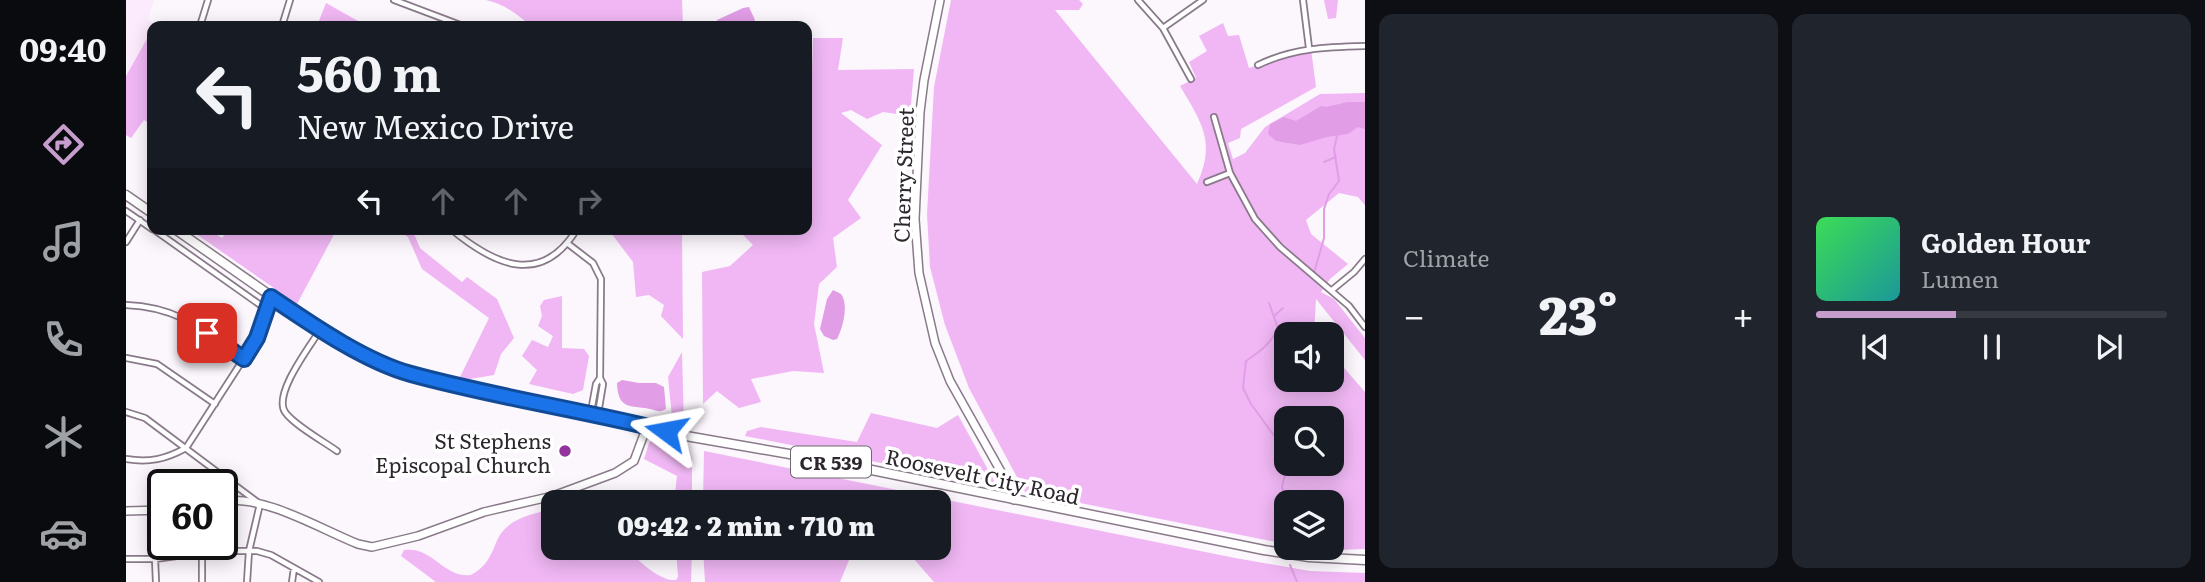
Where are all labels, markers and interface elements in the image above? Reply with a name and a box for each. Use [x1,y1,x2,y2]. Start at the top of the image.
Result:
text: 09:40 [19,24,107,72]
text: 560 m [297,34,441,107]
icon: left [182,49,273,140]
text: New Mexico Drive [297,101,574,149]
street label: Cherry Street [884,106,920,243]
icon: directions [39,120,88,169]
icon: left [351,182,389,220]
icon: ahead [424,182,462,220]
icon: ahead [497,182,535,220]
icon: right [570,182,608,220]
icon: music [39,217,88,266]
text: Golden Hour [1921,222,2090,261]
text: Climate [1403,240,1489,274]
text: Lumen [1921,261,1999,295]
text: 23° [1539,274,1618,351]
text: − [1403,285,1425,342]
text: + [1732,285,1754,342]
pin [177,303,237,363]
icon: arrive [188,314,226,352]
icon: phone [39,315,88,364]
map controls [1274,322,1344,560]
button: sound [1274,322,1344,392]
icon: previous [1856,328,1894,366]
icon: pause [1973,328,2011,366]
icon: next [2090,328,2128,366]
position arrow [629,394,703,468]
button: search [1274,406,1344,476]
icon: climate [39,412,88,461]
place label: St Stephens Episcopal Church [375,424,551,479]
street label: Roosevelt City Road [883,439,1083,511]
marker: St Stephens Episcopal Church [557,443,573,459]
road number: CR 539 [791,446,871,477]
speed limit sign: 60 [147,469,238,560]
button: layers [1274,490,1344,560]
text: 09:42 · 2 min · 710 m [617,505,875,544]
icon: car [39,509,88,558]

